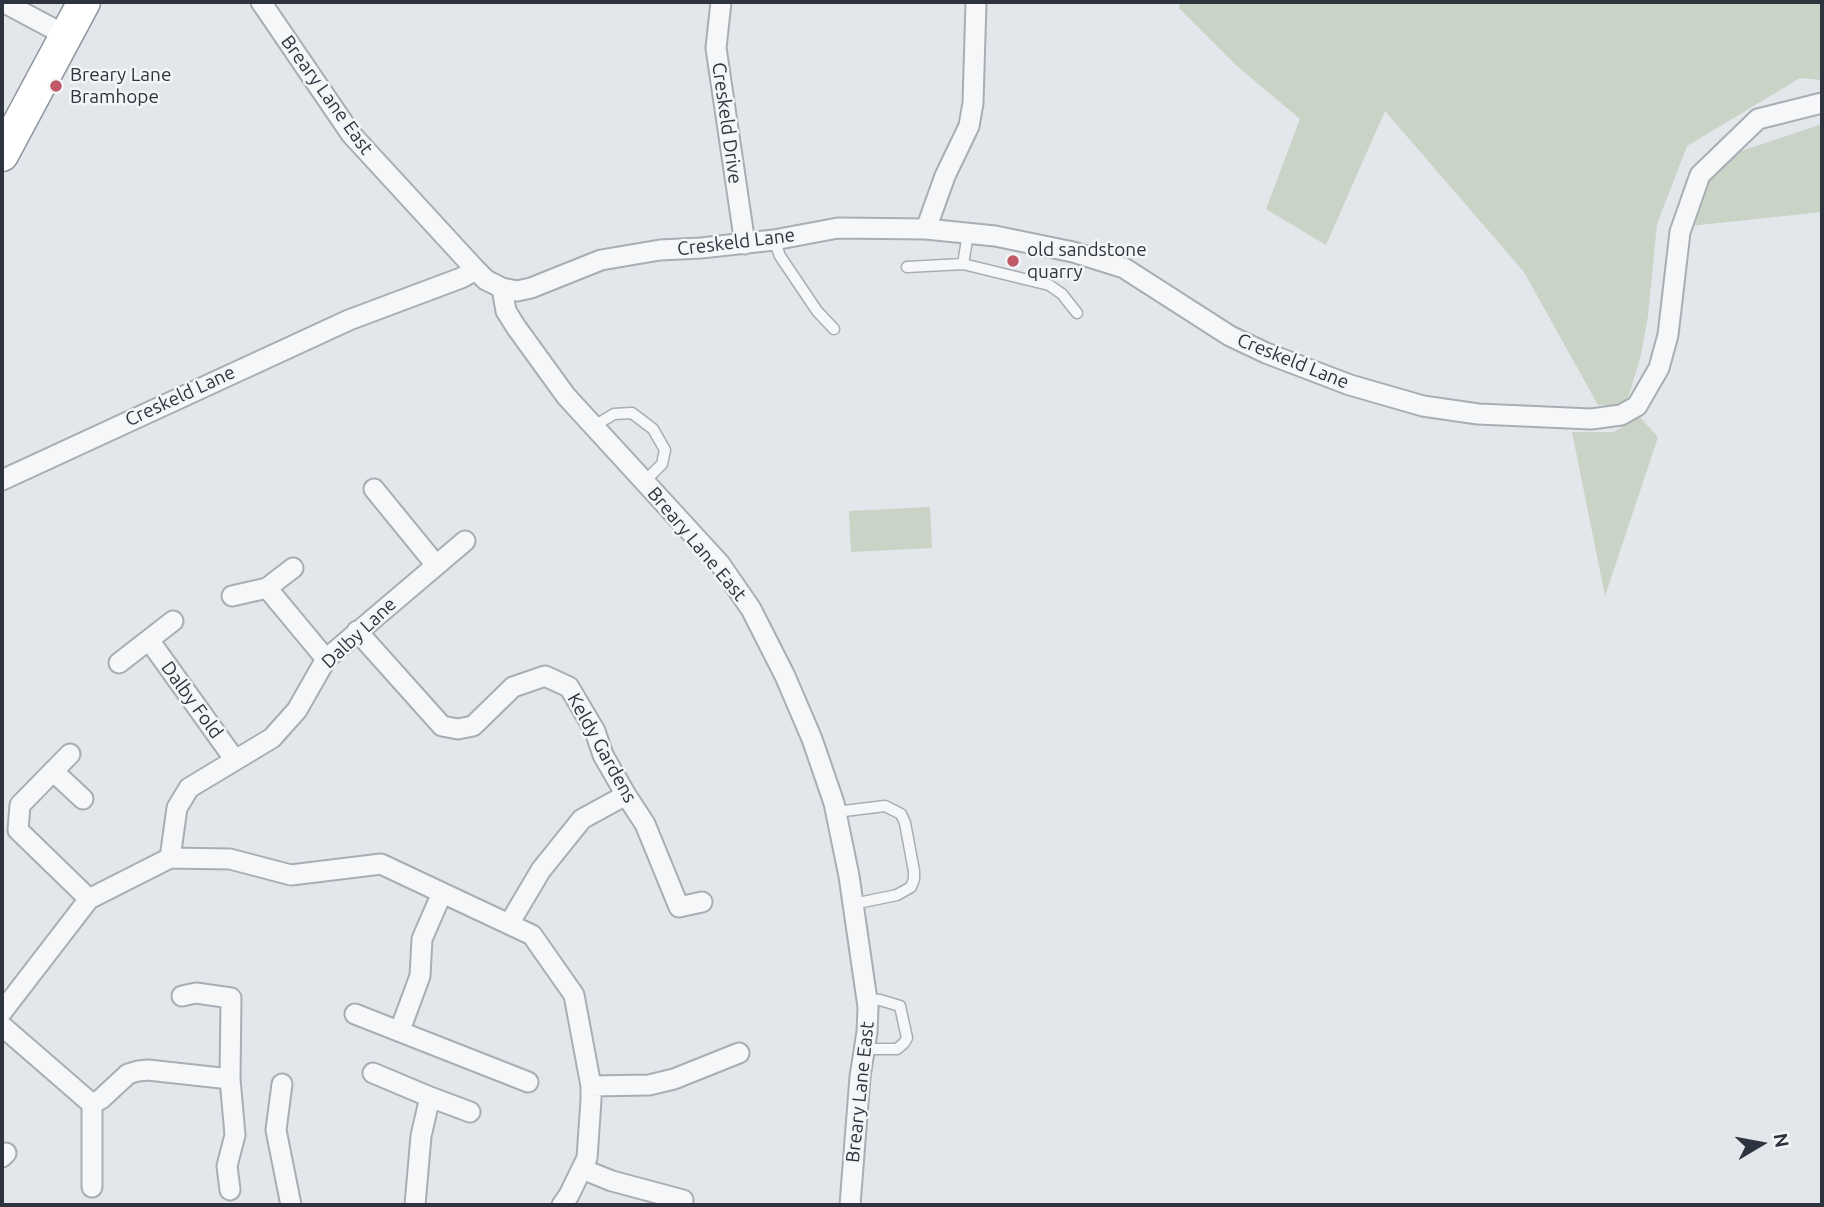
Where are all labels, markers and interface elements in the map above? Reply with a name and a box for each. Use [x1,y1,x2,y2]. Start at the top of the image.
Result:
street label: Breary Lane East [276,31,378,159]
street label: Creskeld Drive [707,61,747,185]
place label: Breary Lane Bramhope [70,64,171,108]
marker: Breary Lane Bramhope [48,78,64,94]
street label: Creskeld Lane [676,223,796,261]
place label: old sandstone quarry [1027,239,1147,283]
marker: old sandstone quarry [1005,253,1021,269]
street label: Creskeld Lane [1234,328,1352,394]
street label: Creskeld Lane [121,361,239,431]
street label: Breary Lane East [643,482,751,606]
street label: Dalby Lane [317,593,401,673]
street label: Dalby Fold [156,657,228,743]
street label: Keldy Gardens [563,689,641,807]
street label: Breary Lane East [841,1020,879,1164]
north arrow [1726,1109,1796,1179]
text: N [1770,1131,1794,1149]

